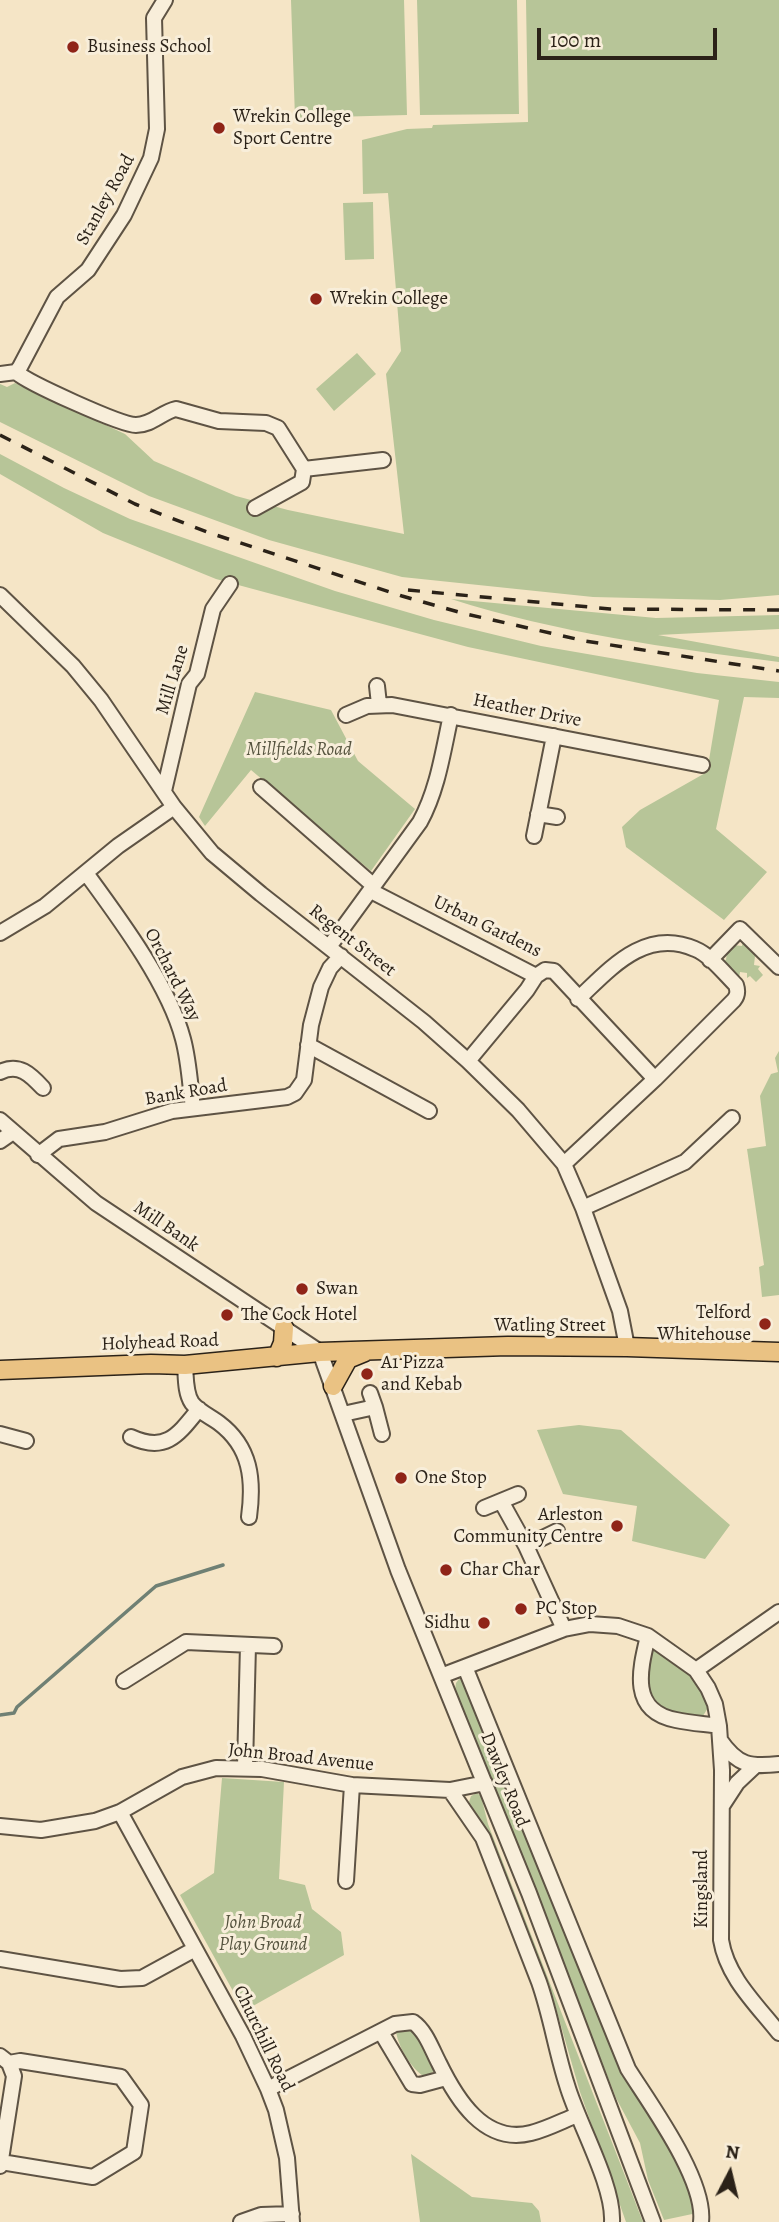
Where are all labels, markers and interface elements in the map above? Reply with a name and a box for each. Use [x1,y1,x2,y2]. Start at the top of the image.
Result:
scale bar [541,14,721,58]
text: 100 m [550,26,601,54]
place label: Business School [87,36,211,58]
marker: Business School [65,39,81,55]
place label: Wrekin College Sport Centre [233,106,351,150]
marker: Wrekin College Sport Centre [211,120,227,136]
street label: Stanley Road [72,151,140,249]
place label: Wrekin College [330,288,448,310]
marker: Wrekin College [308,291,324,307]
street label: Mill Lane [152,642,194,718]
street label: Heather Drive [471,689,583,733]
park label: Millfields Road [246,739,352,761]
street label: Urban Gardens [429,891,545,963]
street label: Regent Street [304,900,400,982]
street label: Orchard Way [139,925,205,1025]
street label: Bank Road [143,1075,229,1111]
street label: Mill Bank [129,1197,203,1257]
place label: Swan [316,1278,358,1300]
marker: Swan [294,1281,310,1297]
place label: Telford Whitehouse [657,1302,751,1346]
place label: The Cock Hotel [241,1304,357,1326]
marker: The Cock Hotel [219,1307,235,1323]
street label: Watling Street [494,1315,606,1337]
marker: Telford Whitehouse [757,1316,773,1332]
street label: Holyhead Road [101,1330,219,1356]
place label: A1 Pizza and Kebab [381,1352,462,1396]
marker: A1 Pizza and Kebab [359,1366,375,1382]
place label: One Stop [415,1467,487,1489]
marker: One Stop [393,1470,409,1486]
place label: Arleston Community Centre [454,1504,603,1548]
marker: Arleston Community Centre [609,1518,625,1534]
place label: Char Char [460,1559,540,1581]
marker: Char Char [438,1562,454,1578]
place label: PC Stop [535,1598,597,1620]
marker: PC Stop [513,1601,529,1617]
place label: Sidhu [424,1612,470,1634]
marker: Sidhu [476,1615,492,1631]
street label: Dawley Road [475,1729,533,1831]
street label: John Broad Avenue [227,1739,375,1777]
street label: Kingsland [691,1850,713,1928]
park label: John Broad Play Ground [219,1912,307,1956]
street label: Churchill Road [227,1982,299,2096]
north arrow [695,2138,765,2208]
text: N [724,2138,741,2166]

